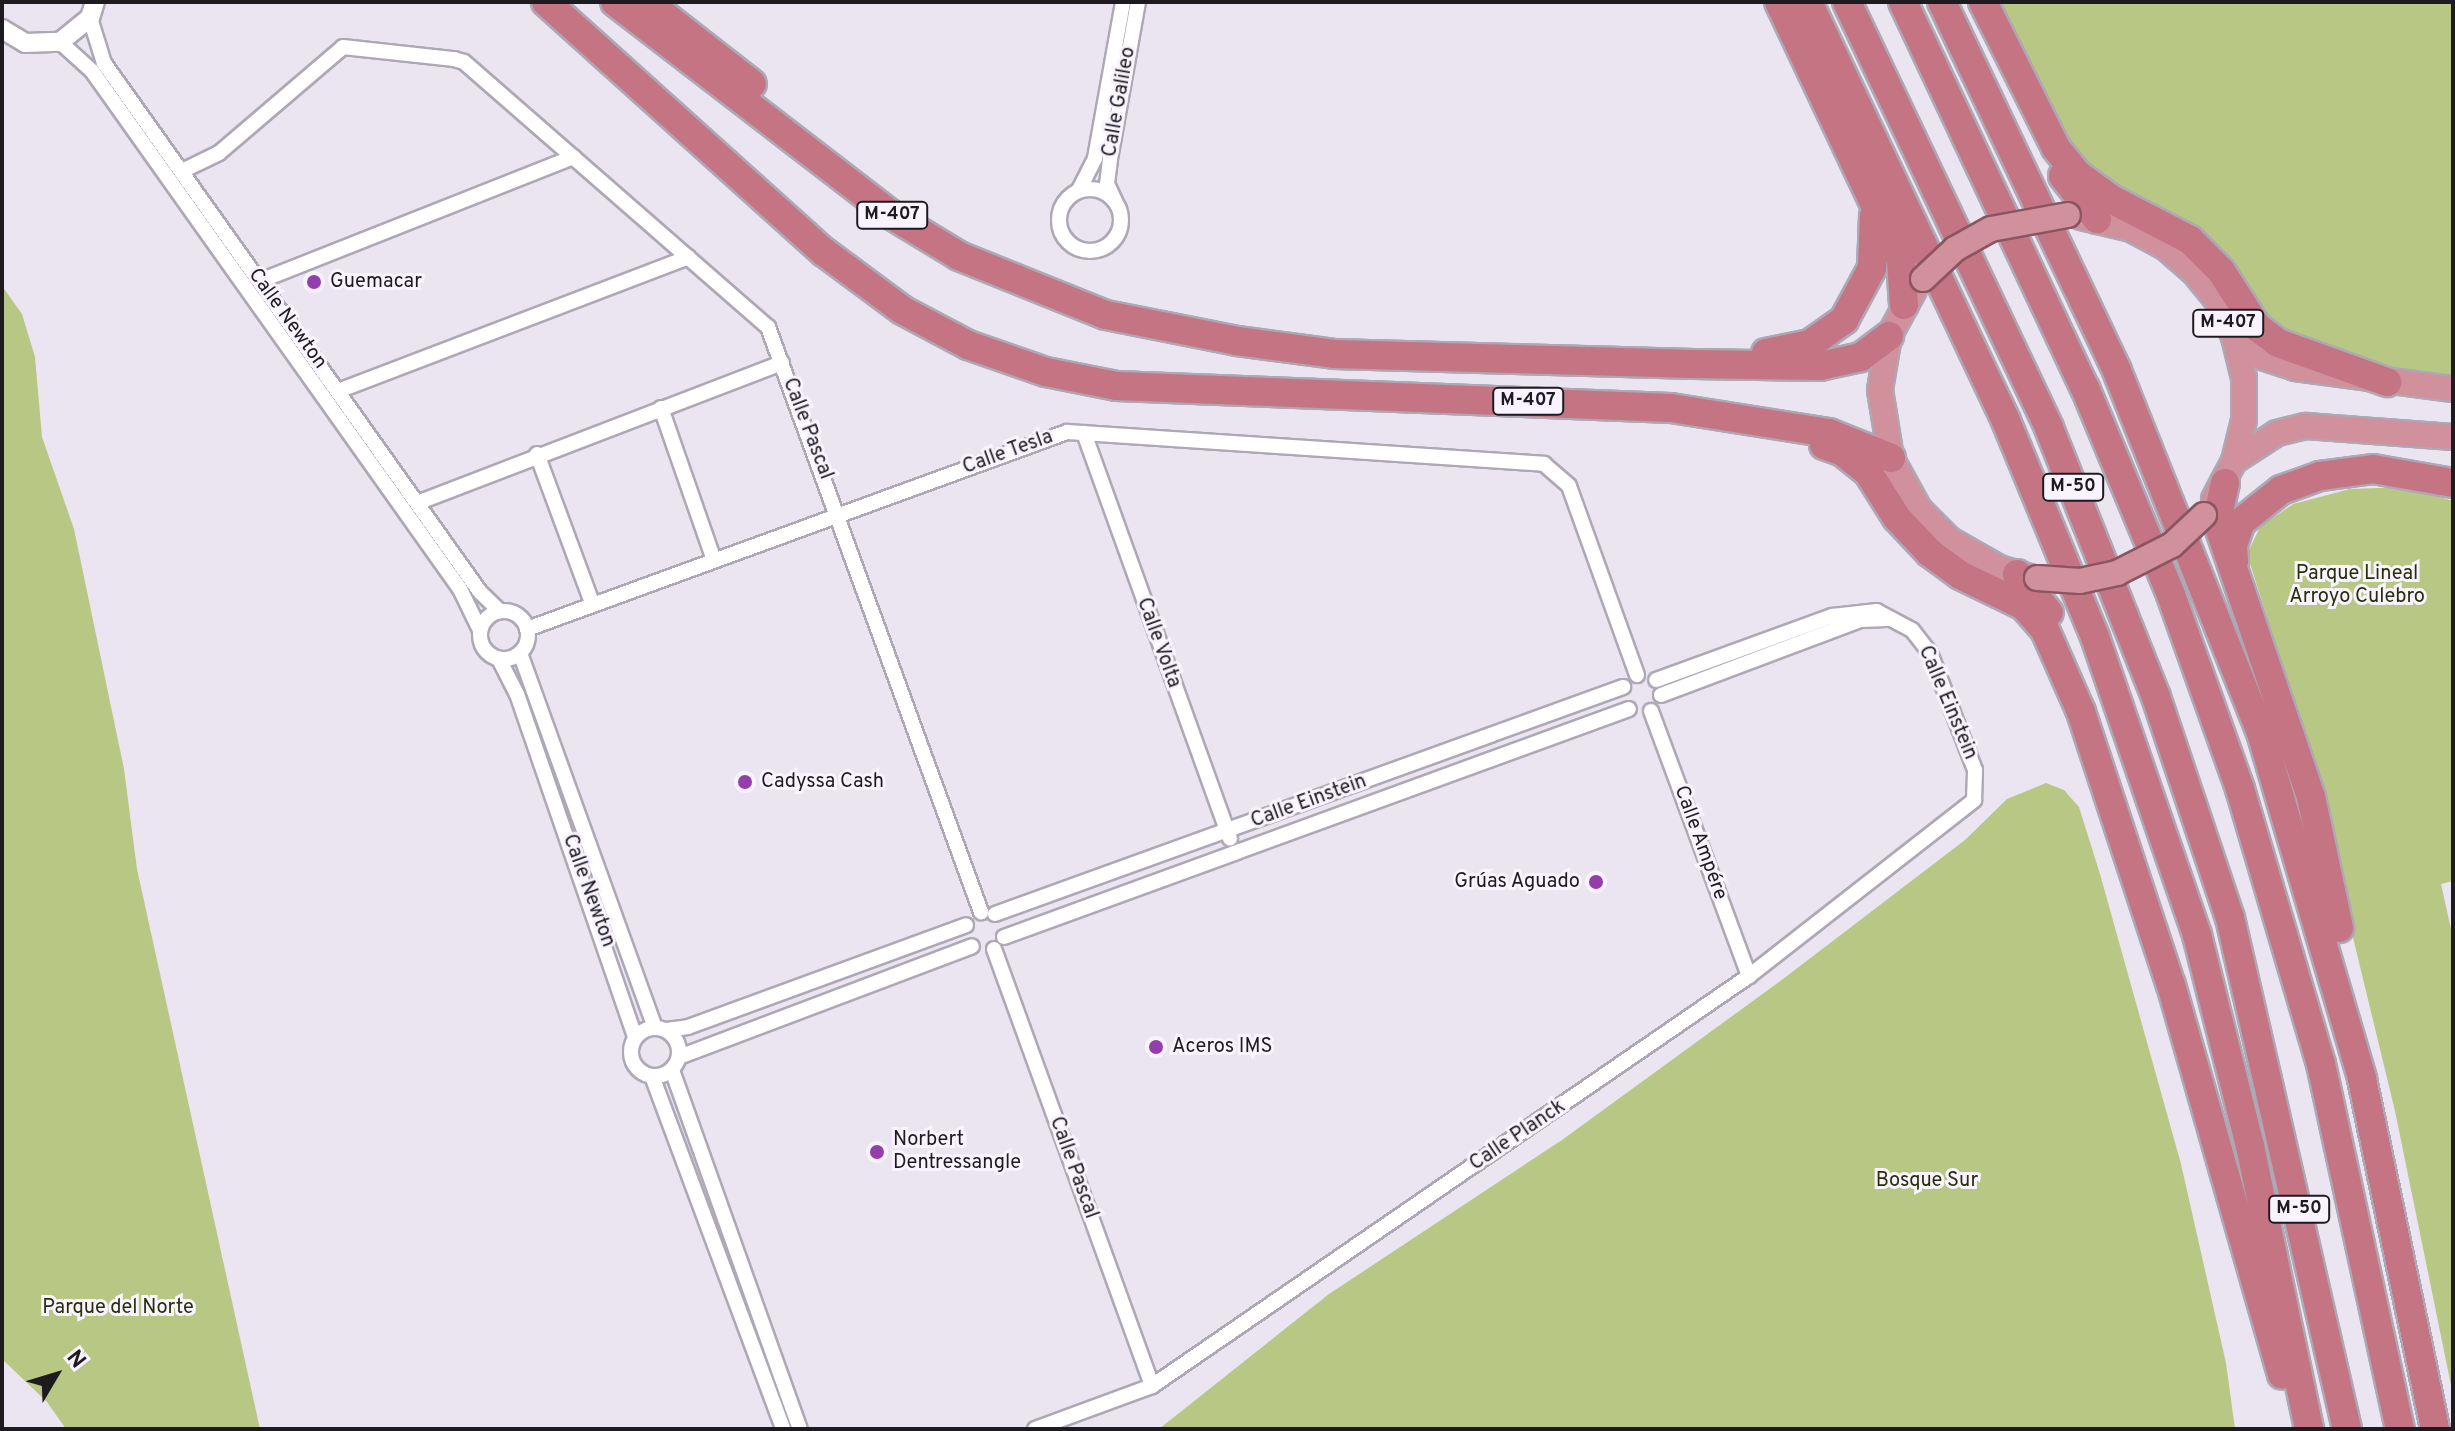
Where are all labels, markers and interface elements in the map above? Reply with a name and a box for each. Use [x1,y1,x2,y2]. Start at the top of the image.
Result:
street label: Calle Galileo [1098,45,1142,159]
road number: M-407 [856,201,928,229]
street label: Calle Newton [243,264,331,374]
place label: Guemacar [330,270,422,294]
marker: Guemacar [305,273,323,291]
road number: M-407 [2192,309,2264,337]
street label: Calle Pascal [777,375,837,483]
road number: M-407 [1492,387,1564,415]
street label: Calle Tesla [959,425,1057,481]
road number: M-50 [2041,473,2105,501]
park label: Parque Lineal Arroyo Culebro [2289,562,2425,609]
street label: Calle Volta [1131,594,1185,692]
street label: Calle Einstein [1912,642,1982,764]
place label: Cadyssa Cash [761,770,884,794]
street label: Calle Einstein [1248,770,1370,834]
marker: Cadyssa Cash [736,773,754,791]
street label: Calle Ampére [1668,782,1732,904]
street label: Calle Newton [556,831,620,951]
place label: Grúas Aguado [1454,870,1580,894]
marker: Grúas Aguado [1587,873,1605,891]
place label: Aceros IMS [1172,1035,1272,1059]
marker: Aceros IMS [1147,1038,1165,1056]
street label: Calle Planck [1466,1095,1570,1177]
street label: Calle Pascal [1043,1114,1103,1222]
place label: Norbert Dentressangle [893,1128,1021,1175]
marker: Norbert Dentressangle [868,1143,886,1161]
park label: Bosque Sur [1876,1169,1978,1193]
road number: M-50 [2267,1195,2331,1223]
park label: Parque del Norte [42,1296,194,1320]
north arrow [16,1335,96,1415]
text: N [60,1345,91,1374]

